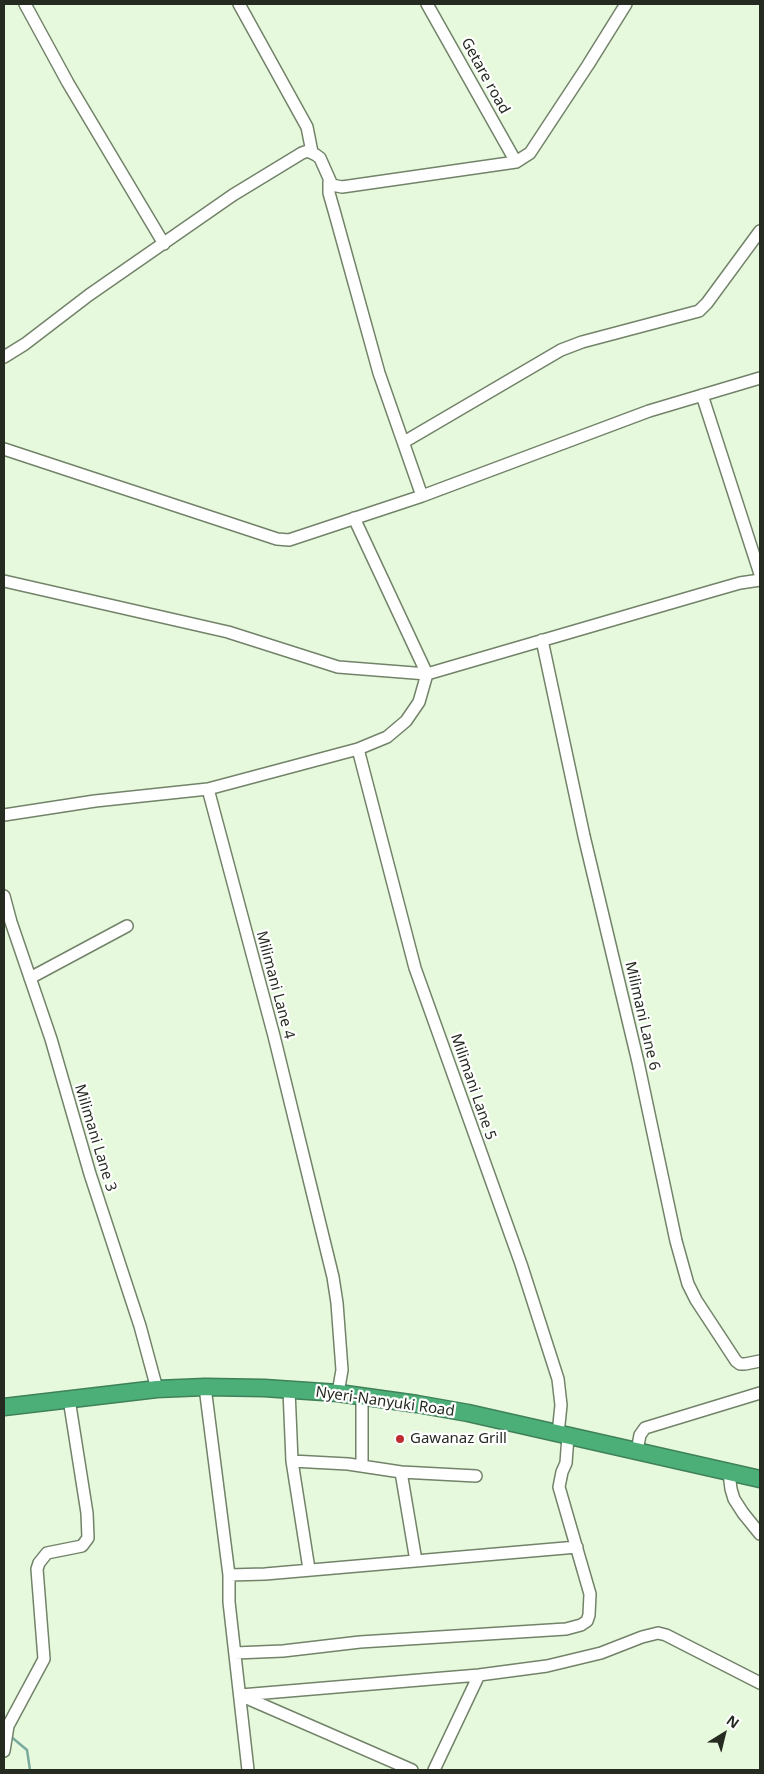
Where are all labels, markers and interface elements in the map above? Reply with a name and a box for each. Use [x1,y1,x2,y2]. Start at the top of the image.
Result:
street label: Getare road [457,35,513,117]
street label: Milimani Lane 4 [252,929,298,1041]
street label: Milimani Lane 6 [621,960,663,1072]
street label: Milimani Lane 5 [446,1032,500,1142]
street label: Milimani Lane 3 [70,1082,120,1194]
street label: Nyeri-Nanyuki Road [314,1383,456,1421]
place label: Gawanaz Grill [410,1430,507,1448]
marker: Gawanaz Grill [394,1433,406,1445]
north arrow [699,1709,749,1759]
text: N [723,1710,743,1732]

